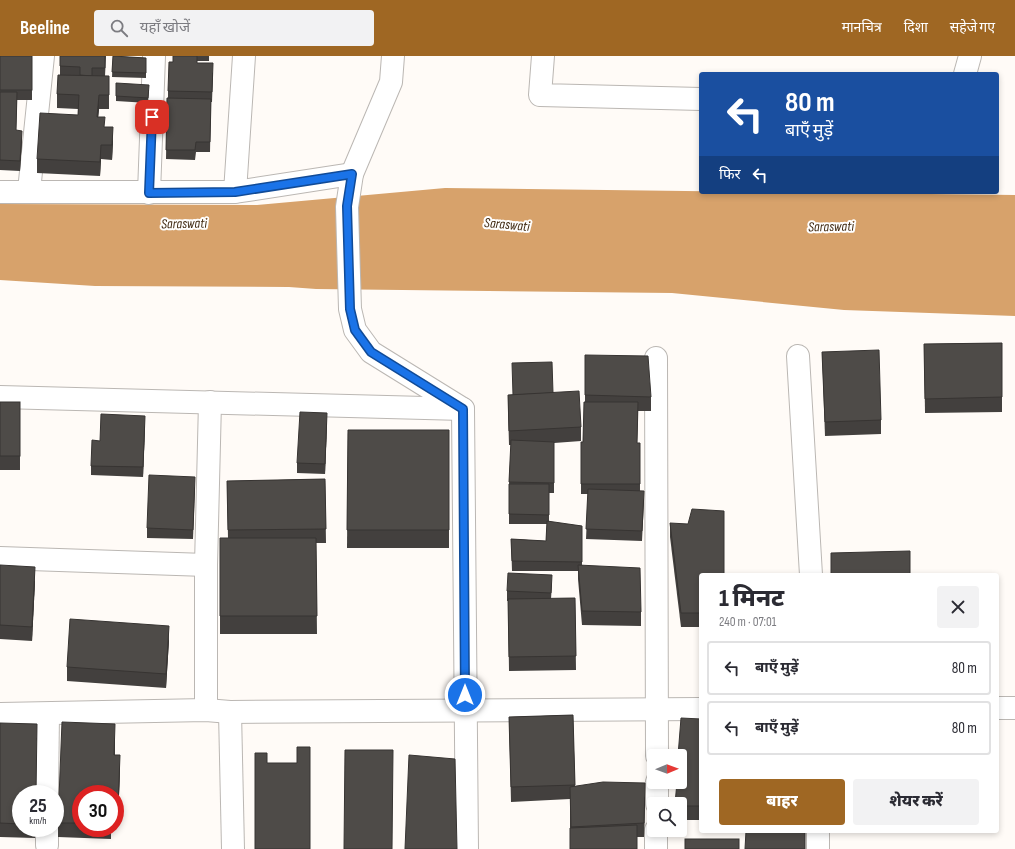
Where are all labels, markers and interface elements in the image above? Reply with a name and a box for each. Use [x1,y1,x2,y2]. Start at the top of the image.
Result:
search box [94,10,374,46]
text: Beeline [20,17,70,40]
icon: search [108,17,130,39]
text: यहाँ खोजें [140,18,190,37]
text: मानचित्र [842,19,882,36]
text: दिशा [904,19,928,36]
text: सहेजे गए [950,19,995,36]
text: 80 m [785,86,834,119]
icon: left [719,88,771,140]
pin [135,100,169,134]
icon: arrive [141,106,163,128]
text: बाएँ मुड़ें [785,120,833,141]
icon: left [749,164,771,186]
text: फिर [719,165,741,184]
water label: Saraswati [483,214,531,235]
water label: Saraswati [161,215,207,232]
water label: Saraswati [808,218,854,235]
text: 1 मिनट [719,584,784,613]
button: close [937,586,979,628]
text: 240 m · 07:01 [719,614,776,630]
icon: left [721,657,743,679]
text: बाएँ मुड़ें [755,658,798,677]
text: 80 m [952,659,977,678]
position arrow [444,674,486,716]
icon: left [721,717,743,739]
text: बाएँ मुड़ें [755,718,798,737]
text: 80 m [952,719,977,738]
north arrow [647,749,687,789]
map controls [647,749,687,837]
button: बाहर [719,779,845,825]
button: शेयर करें [853,779,979,825]
speed limit sign: 30 [72,785,124,837]
text: 25 [29,794,47,818]
button: search [647,797,687,837]
text: km/h [29,815,47,827]

